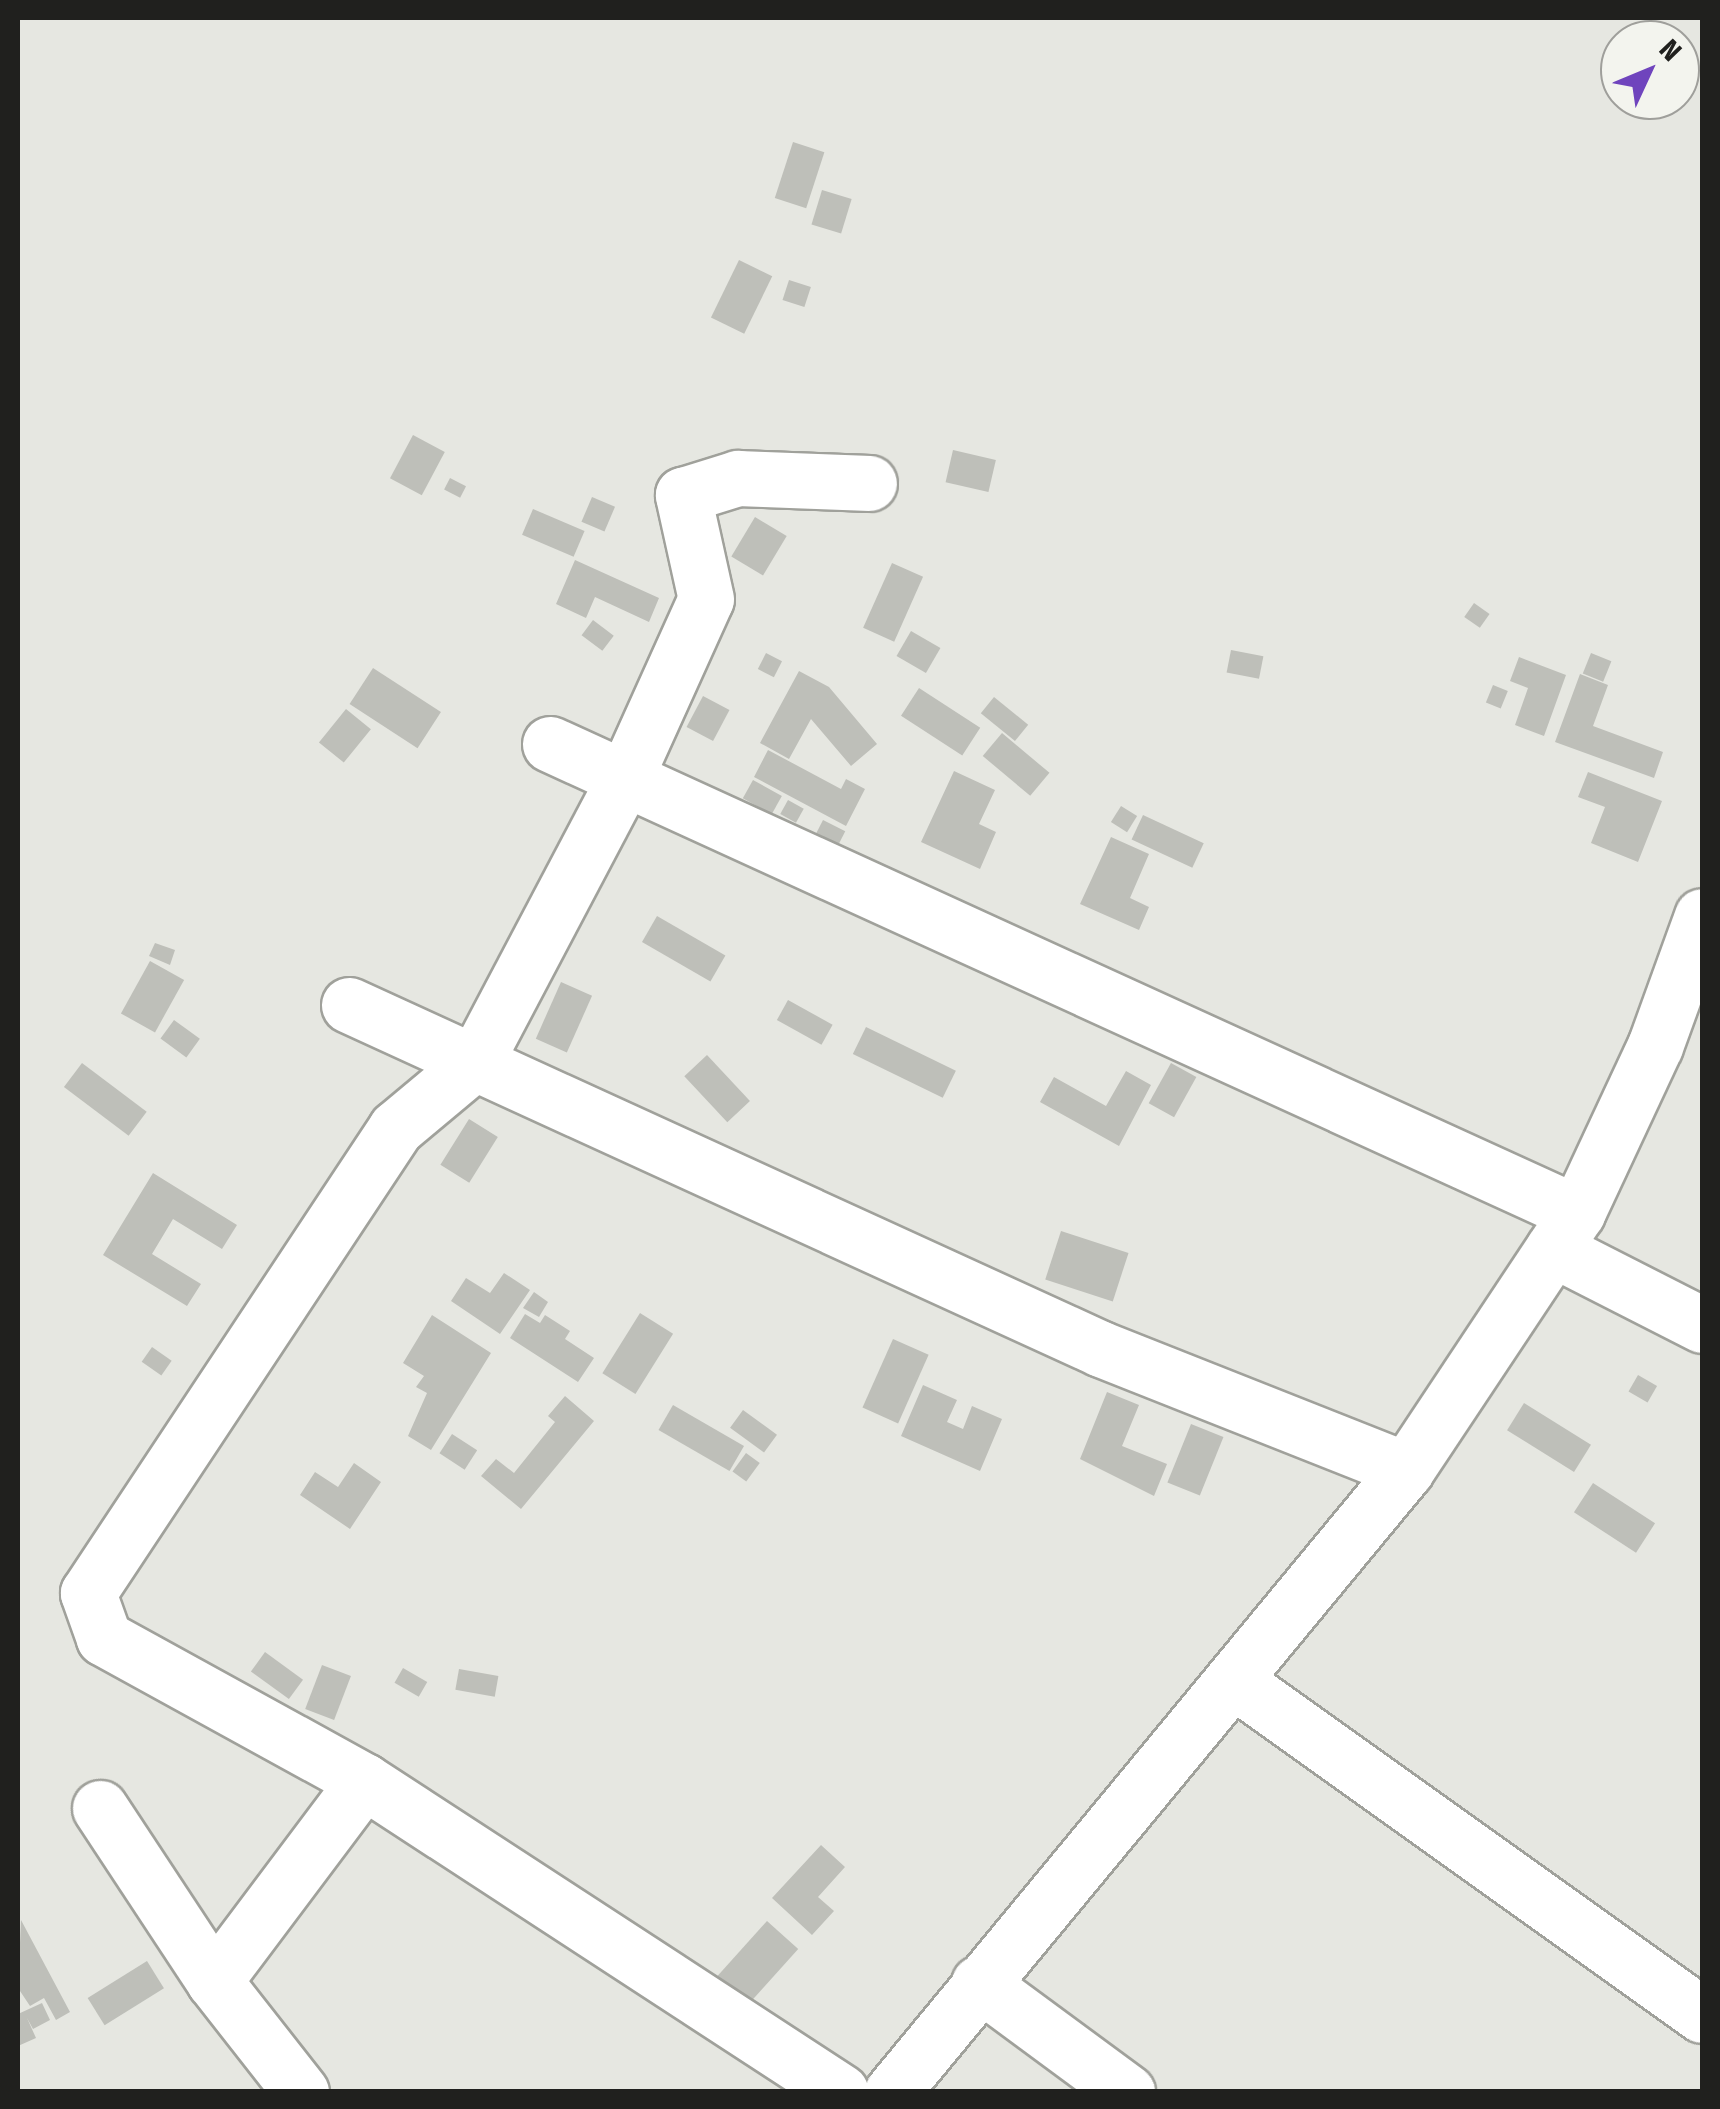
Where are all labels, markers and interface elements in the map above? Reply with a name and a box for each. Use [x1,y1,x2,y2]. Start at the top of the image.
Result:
north arrow [1600,20,1700,120]
text: N [1653,33,1688,68]

